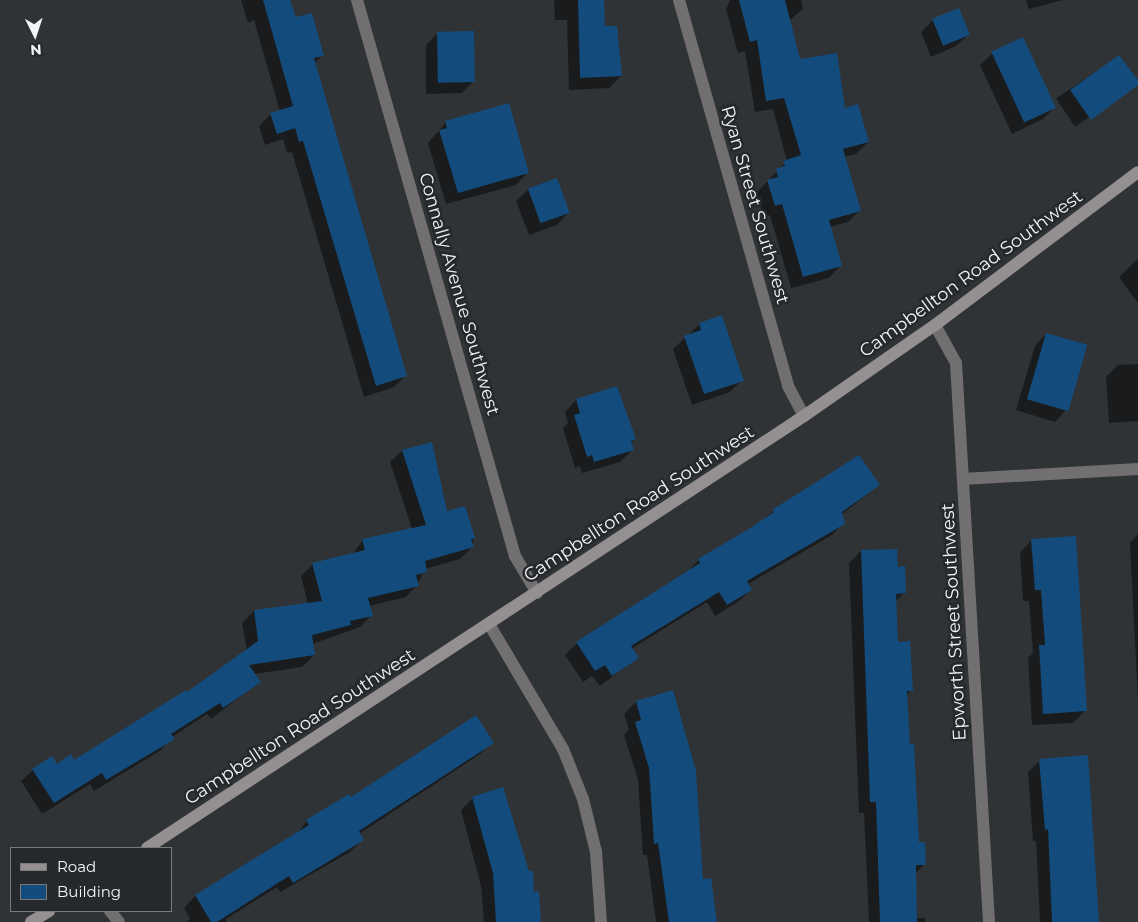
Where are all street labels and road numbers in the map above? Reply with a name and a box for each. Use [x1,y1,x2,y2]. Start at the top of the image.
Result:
street label: Ryan Street Southwest [716,103,794,307]
street label: Connally Avenue Southwest [414,170,504,418]
street label: Campbellton Road Southwest [855,186,1087,362]
street label: Campbellton Road Southwest [520,421,758,587]
street label: Epworth Street Southwest [937,503,971,741]
street label: Campbellton Road Southwest [181,644,419,810]

